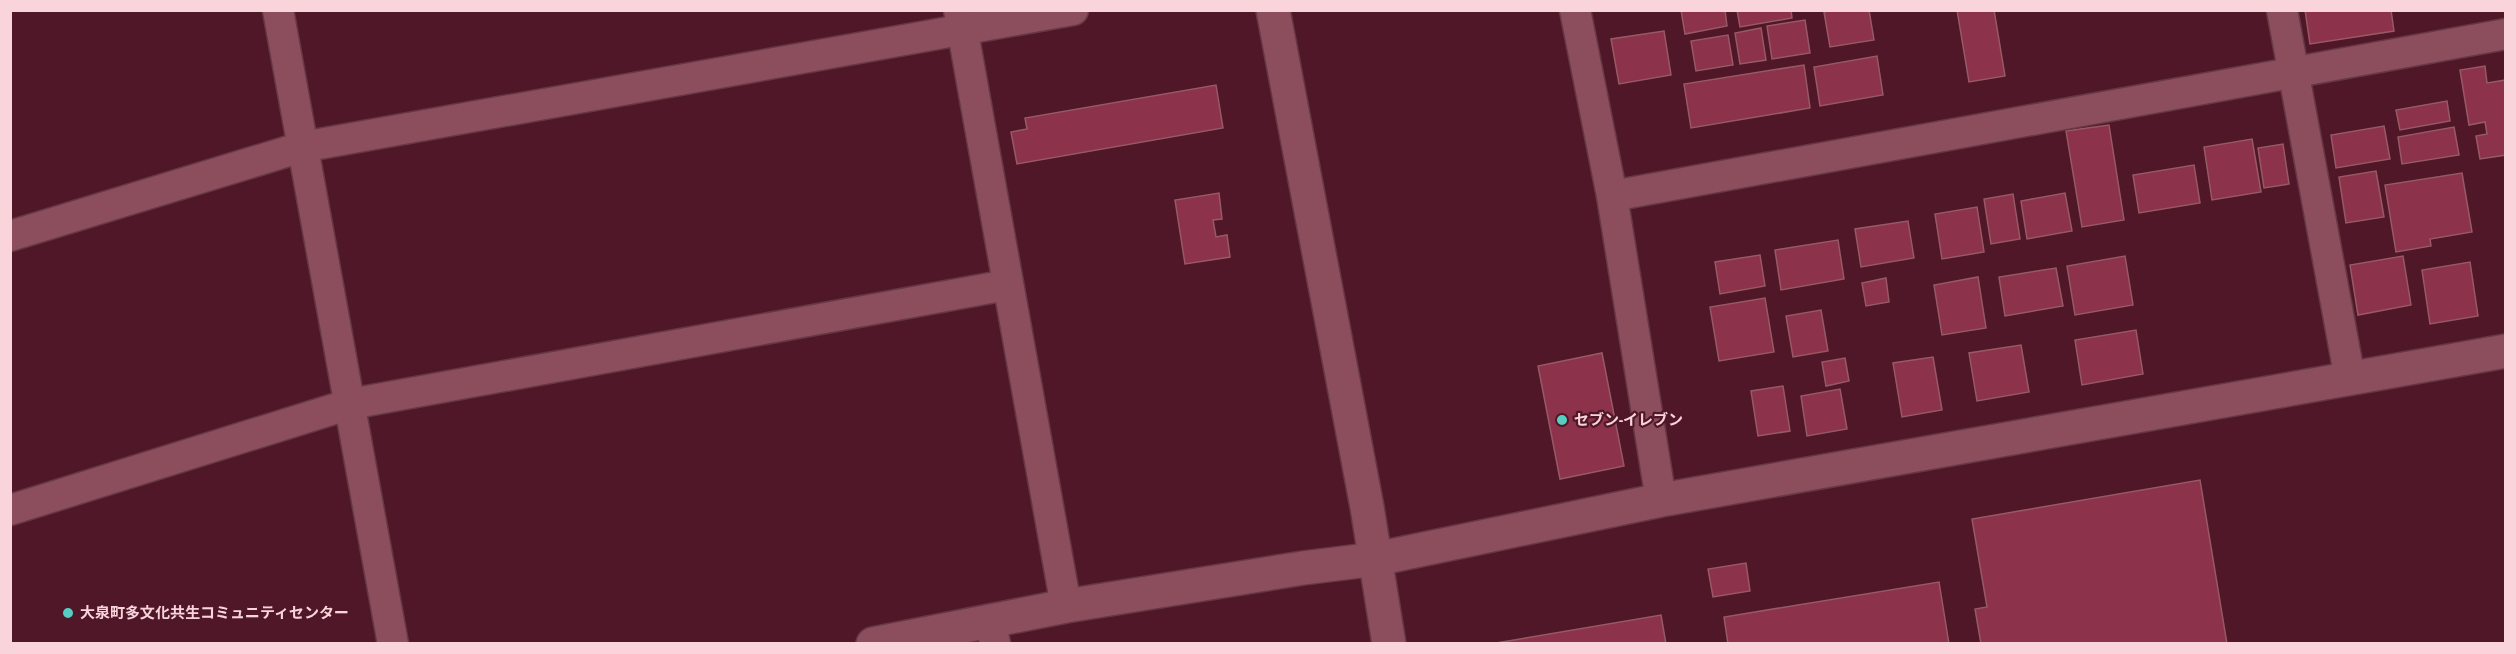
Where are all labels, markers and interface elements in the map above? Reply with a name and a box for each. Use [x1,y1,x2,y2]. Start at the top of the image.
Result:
place label: セブン-イレブン [1574,409,1683,430]
marker: セブン-イレブン [1555,413,1569,427]
place label: 大泉町多文化共生コミュニティセンター [80,602,349,623]
marker: 大泉町多文化共生コミュニティセンター [61,606,75,620]

